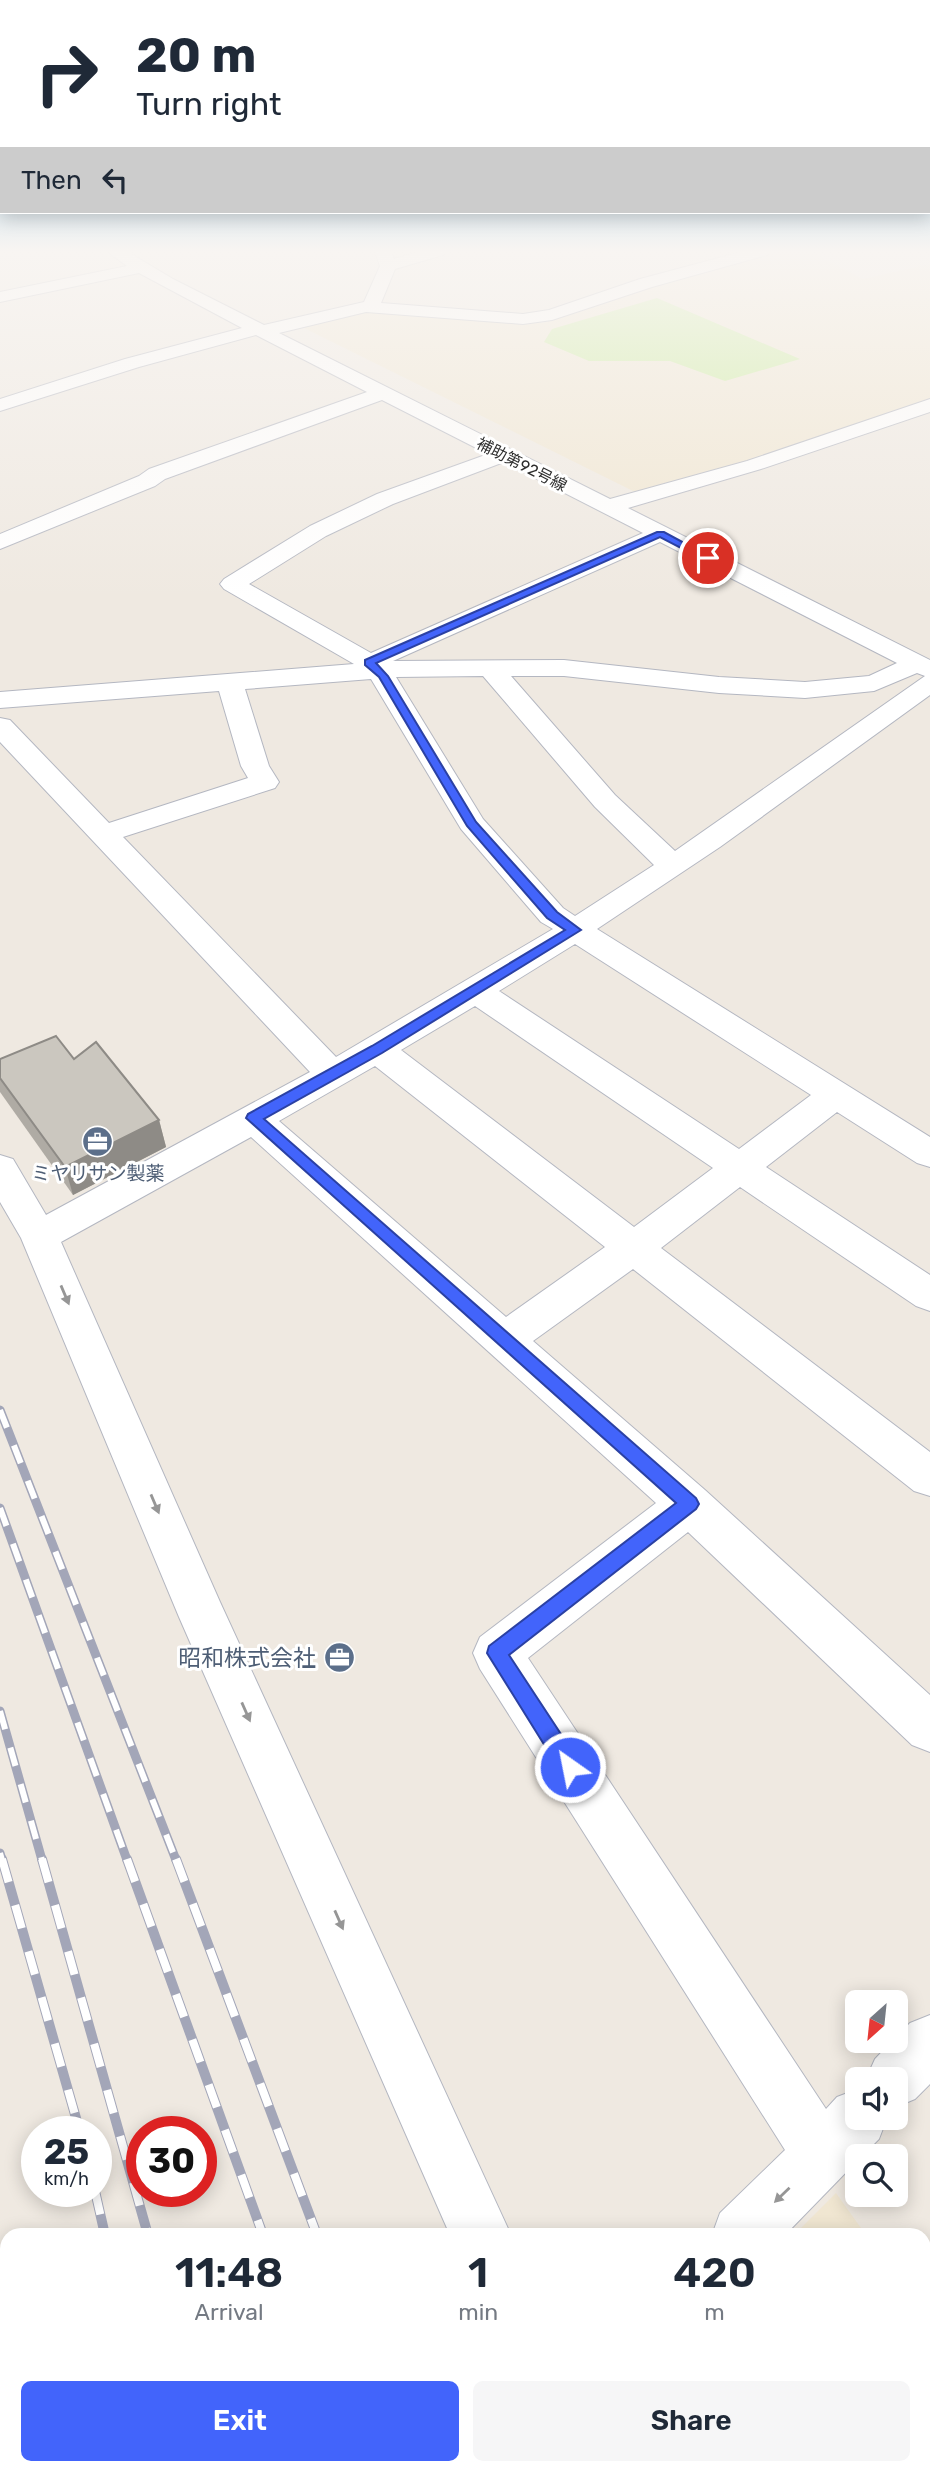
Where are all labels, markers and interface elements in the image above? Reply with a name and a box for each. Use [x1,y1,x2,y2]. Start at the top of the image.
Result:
text: 20 m [136,26,257,84]
icon: right [21,28,112,119]
text: Turn right [136,85,281,123]
icon: left [96,161,134,199]
text: Then [21,165,82,196]
street label: 補助第92号線 [473,434,570,495]
pin [678,528,738,588]
icon: arrive [689,539,727,577]
office icon: ミヤリサン製薬 [81,1125,115,1159]
place label: ミヤリサン製薬 [31,1162,165,1185]
one-way arrow [60,1284,71,1305]
one-way arrow [150,1493,161,1514]
office icon: 昭和株式会社 [322,1641,356,1675]
place label: 昭和株式会社 [178,1644,316,1672]
one-way arrow [240,1702,252,1722]
position arrow [533,1730,607,1804]
one-way arrow [334,1909,345,1930]
north arrow [845,1990,908,2053]
map controls [845,1990,908,2207]
button: sound [845,2067,908,2130]
speed limit sign: 30 [126,2116,217,2207]
text: 25 [44,2131,89,2173]
button: search [845,2144,908,2207]
text: km/h [44,2168,89,2190]
one-way arrow [773,2186,790,2203]
text: 11:48 [175,2248,283,2298]
text: 1 [468,2248,488,2298]
text: 420 [673,2248,756,2298]
text: Arrival [195,2298,264,2326]
text: min [458,2298,498,2326]
text: m [704,2298,725,2326]
button: Exit [21,2381,459,2461]
button: Share [473,2381,910,2461]

